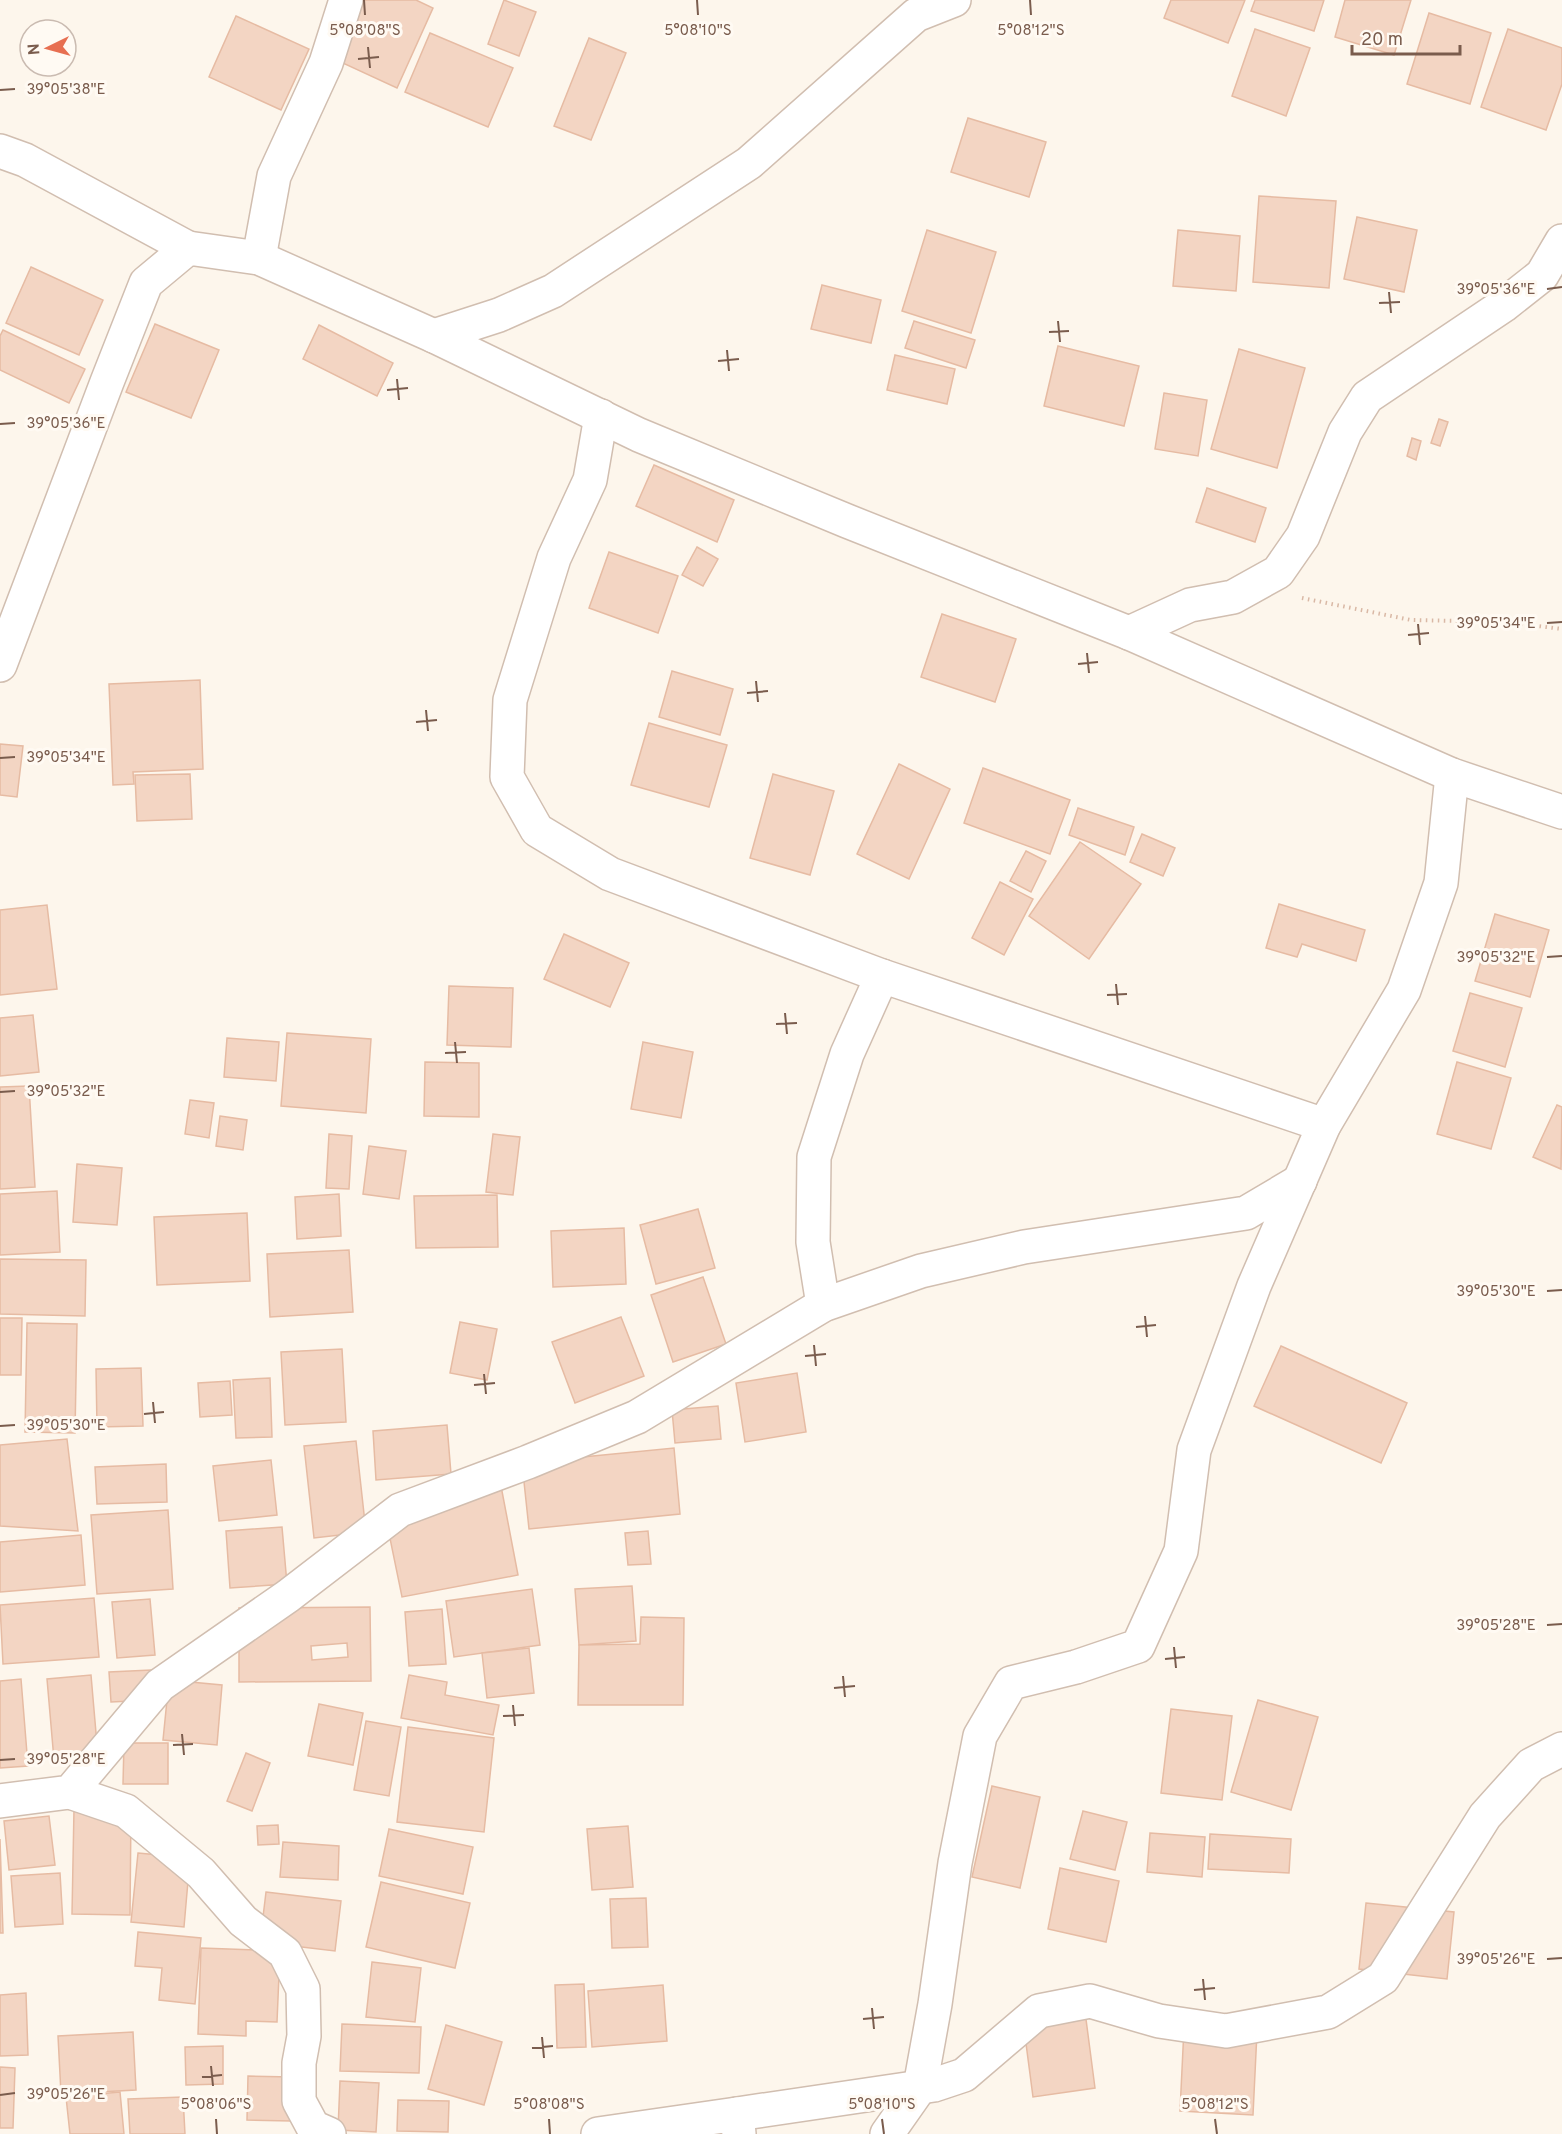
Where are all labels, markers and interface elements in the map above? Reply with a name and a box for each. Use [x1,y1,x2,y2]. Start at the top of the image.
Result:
north arrow [18,18,78,78]
scale bar [1352,18,1460,56]
text: 5°08'08"S [329,22,401,41]
text: 5°08'10"S [664,22,732,41]
text: 5°08'12"S [997,22,1065,41]
text: 20 m [1361,29,1403,52]
text: N [25,43,46,56]
text: 39°05'38"E [26,81,106,100]
text: 39°05'36"E [1457,281,1536,300]
text: 39°05'36"E [27,415,106,434]
text: 39°05'34"E [1456,615,1536,634]
text: 39°05'34"E [26,749,106,768]
text: 39°05'32"E [1457,949,1535,968]
text: 39°05'32"E [27,1083,105,1102]
text: 39°05'30"E [1456,1283,1536,1302]
text: 39°05'30"E [26,1417,106,1436]
text: 39°05'28"E [1456,1617,1536,1636]
text: 39°05'28"E [26,1751,106,1770]
text: 39°05'26"E [1456,1951,1536,1970]
text: 39°05'26"E [26,2086,106,2105]
text: 5°08'06"S [180,2096,252,2115]
text: 5°08'08"S [513,2096,585,2115]
text: 5°08'10"S [848,2096,916,2115]
text: 5°08'12"S [1181,2096,1249,2115]

